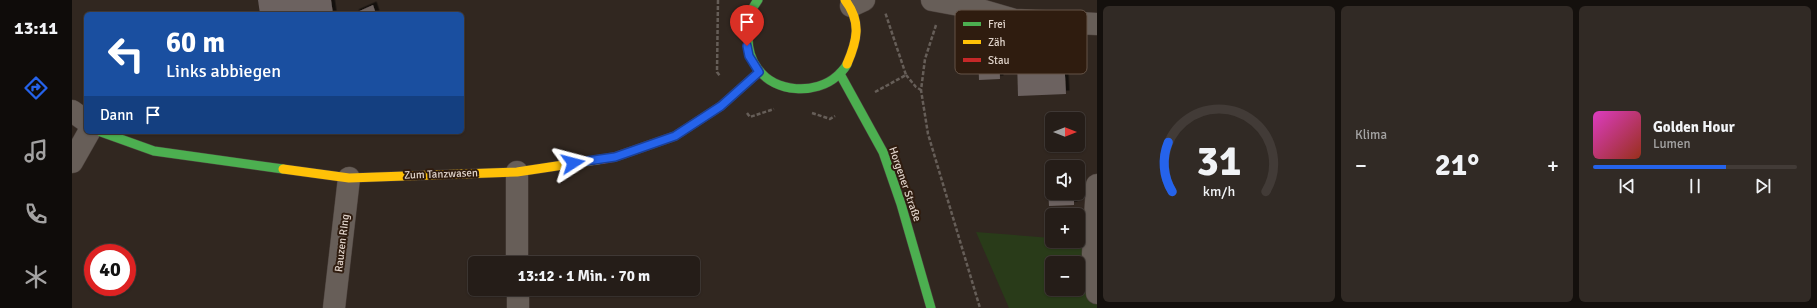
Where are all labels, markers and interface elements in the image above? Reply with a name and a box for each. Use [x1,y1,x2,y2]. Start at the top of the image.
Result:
pin [730,5,764,46]
legend [955,10,1087,74]
icon: arrive [736,11,758,33]
text: 13:11 [14,17,58,39]
text: Frei [988,18,1006,31]
text: 60 m [166,26,225,60]
icon: left [100,28,152,80]
text: Zäh [988,36,1006,49]
text: Stau [988,54,1010,67]
text: Links abbiegen [166,60,281,82]
icon: directions [22,74,50,102]
icon: arrive [142,104,164,126]
text: Dann [100,106,134,124]
north arrow [1045,112,1085,152]
map controls [1045,112,1085,296]
text: Golden Hour [1653,118,1735,136]
text: Klima [1355,127,1387,143]
text: 31 [1197,136,1241,187]
text: Lumen [1653,136,1691,152]
icon: music [22,137,50,165]
position arrow [552,142,594,184]
street label: Horgener Straße [886,145,924,223]
text: 21° [1435,147,1479,184]
text: − [1355,152,1367,179]
text: + [1547,152,1559,179]
button: sound [1045,160,1085,200]
street label: Zum Tanzwasen [404,166,478,182]
icon: previous [1616,175,1638,197]
icon: pause [1684,175,1706,197]
icon: next [1752,175,1774,197]
text: km/h [1203,183,1235,200]
icon: phone [22,200,50,228]
button: + [1045,208,1085,248]
street label: Rauzen RIng [332,213,352,273]
speed limit sign: 40 [84,244,136,296]
button: − [1045,256,1085,296]
icon: climate [22,263,50,291]
text: 13:12 · 1 Min. · 70 m [518,267,650,285]

